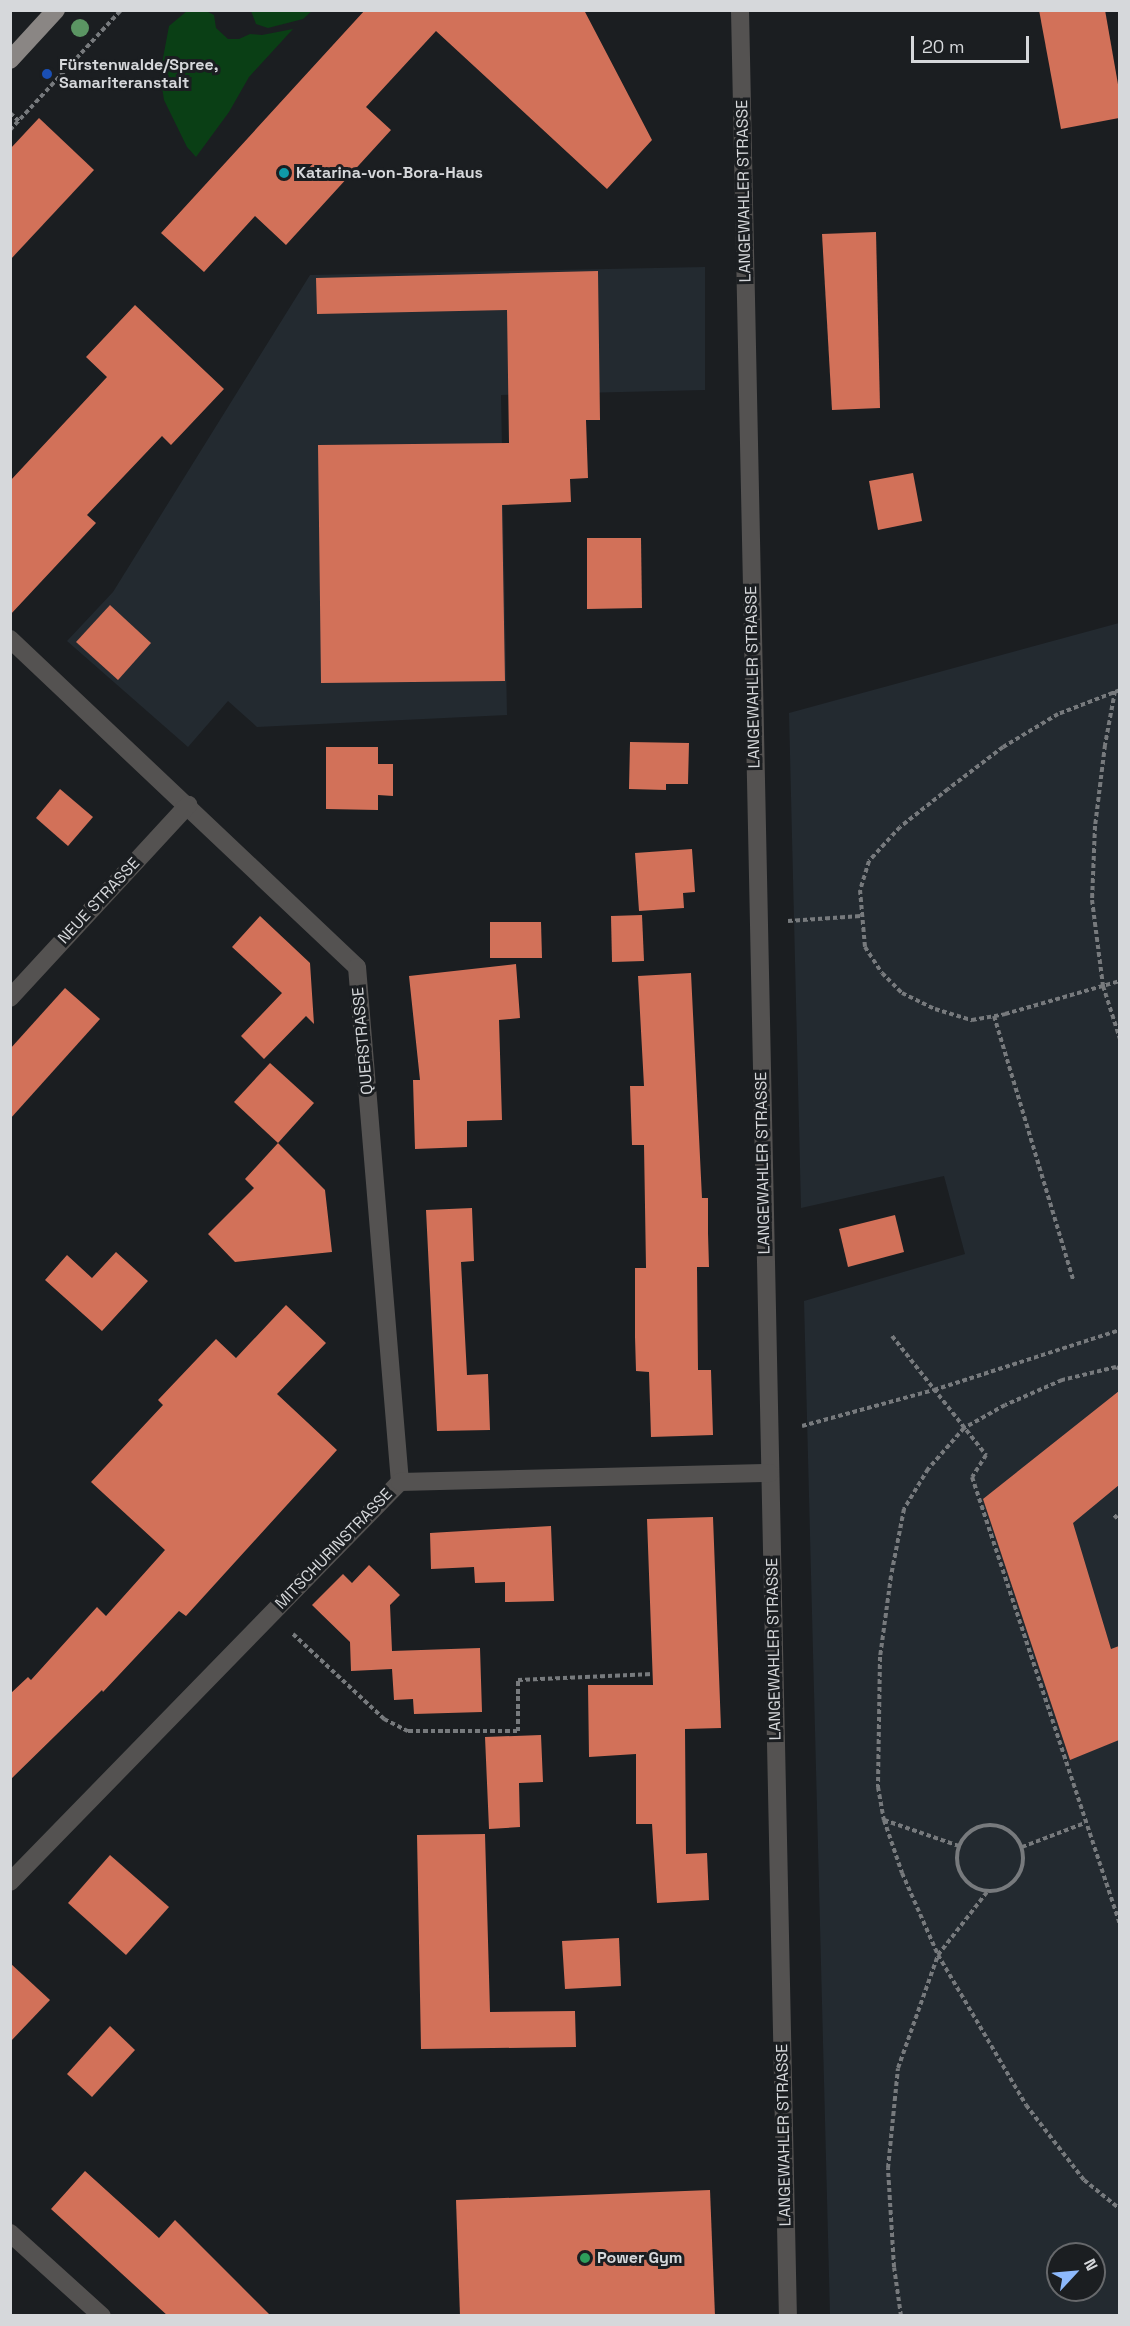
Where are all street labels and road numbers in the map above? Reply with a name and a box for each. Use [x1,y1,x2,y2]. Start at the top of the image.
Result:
street label: LANGEWAHLER STRASSE [733,100,755,282]
street label: LANGEWAHLER STRASSE [742,586,764,768]
street label: NEUE STRASSE [54,854,144,948]
street label: QUERSTRASSE [349,986,377,1096]
street label: LANGEWAHLER STRASSE [752,1072,774,1254]
street label: MITSCHURINSTRASSE [271,1485,397,1613]
street label: LANGEWAHLER STRASSE [763,1558,785,1740]
street label: LANGEWAHLER STRASSE [773,2044,795,2226]

